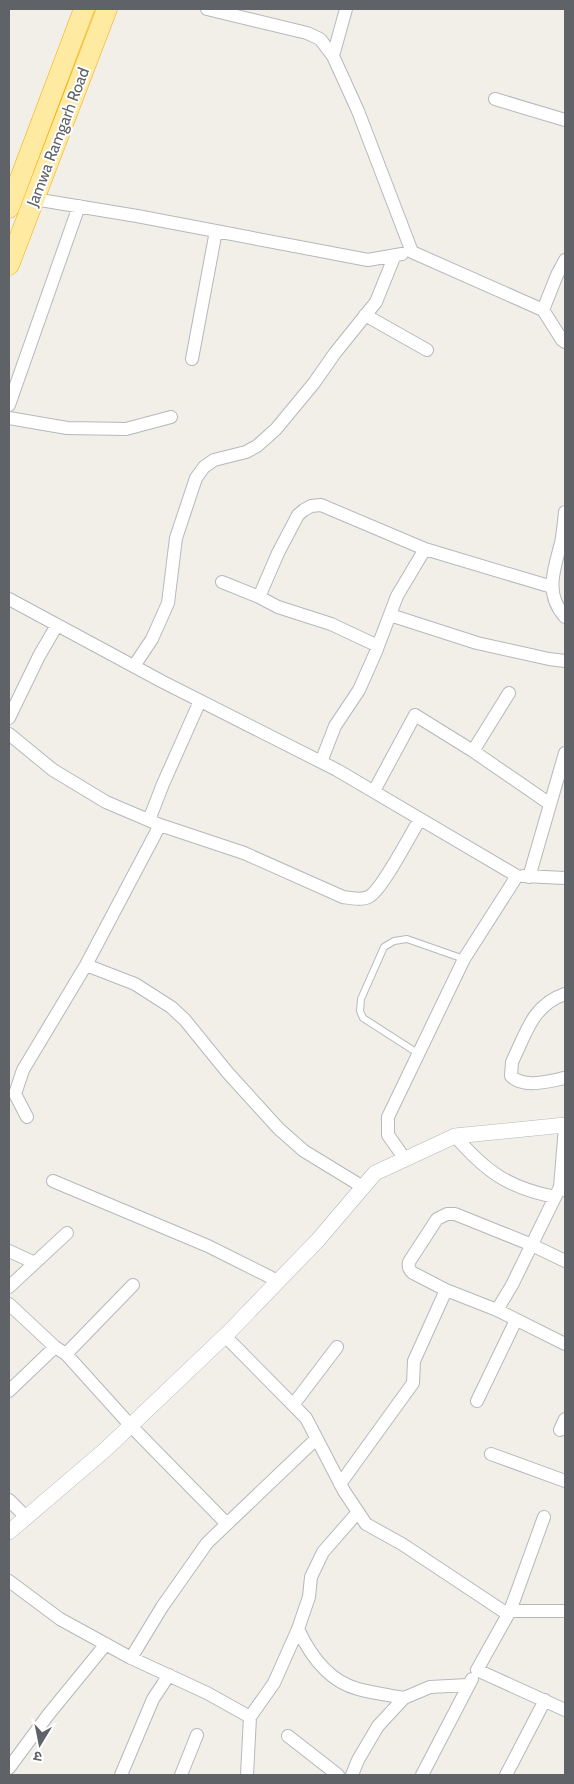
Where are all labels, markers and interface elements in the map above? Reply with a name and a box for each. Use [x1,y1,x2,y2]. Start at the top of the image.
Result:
street label: Jamwa Ramgarh Road [22,65,93,210]
north arrow [15,1719,65,1769]
text: उ [31,1747,43,1766]

